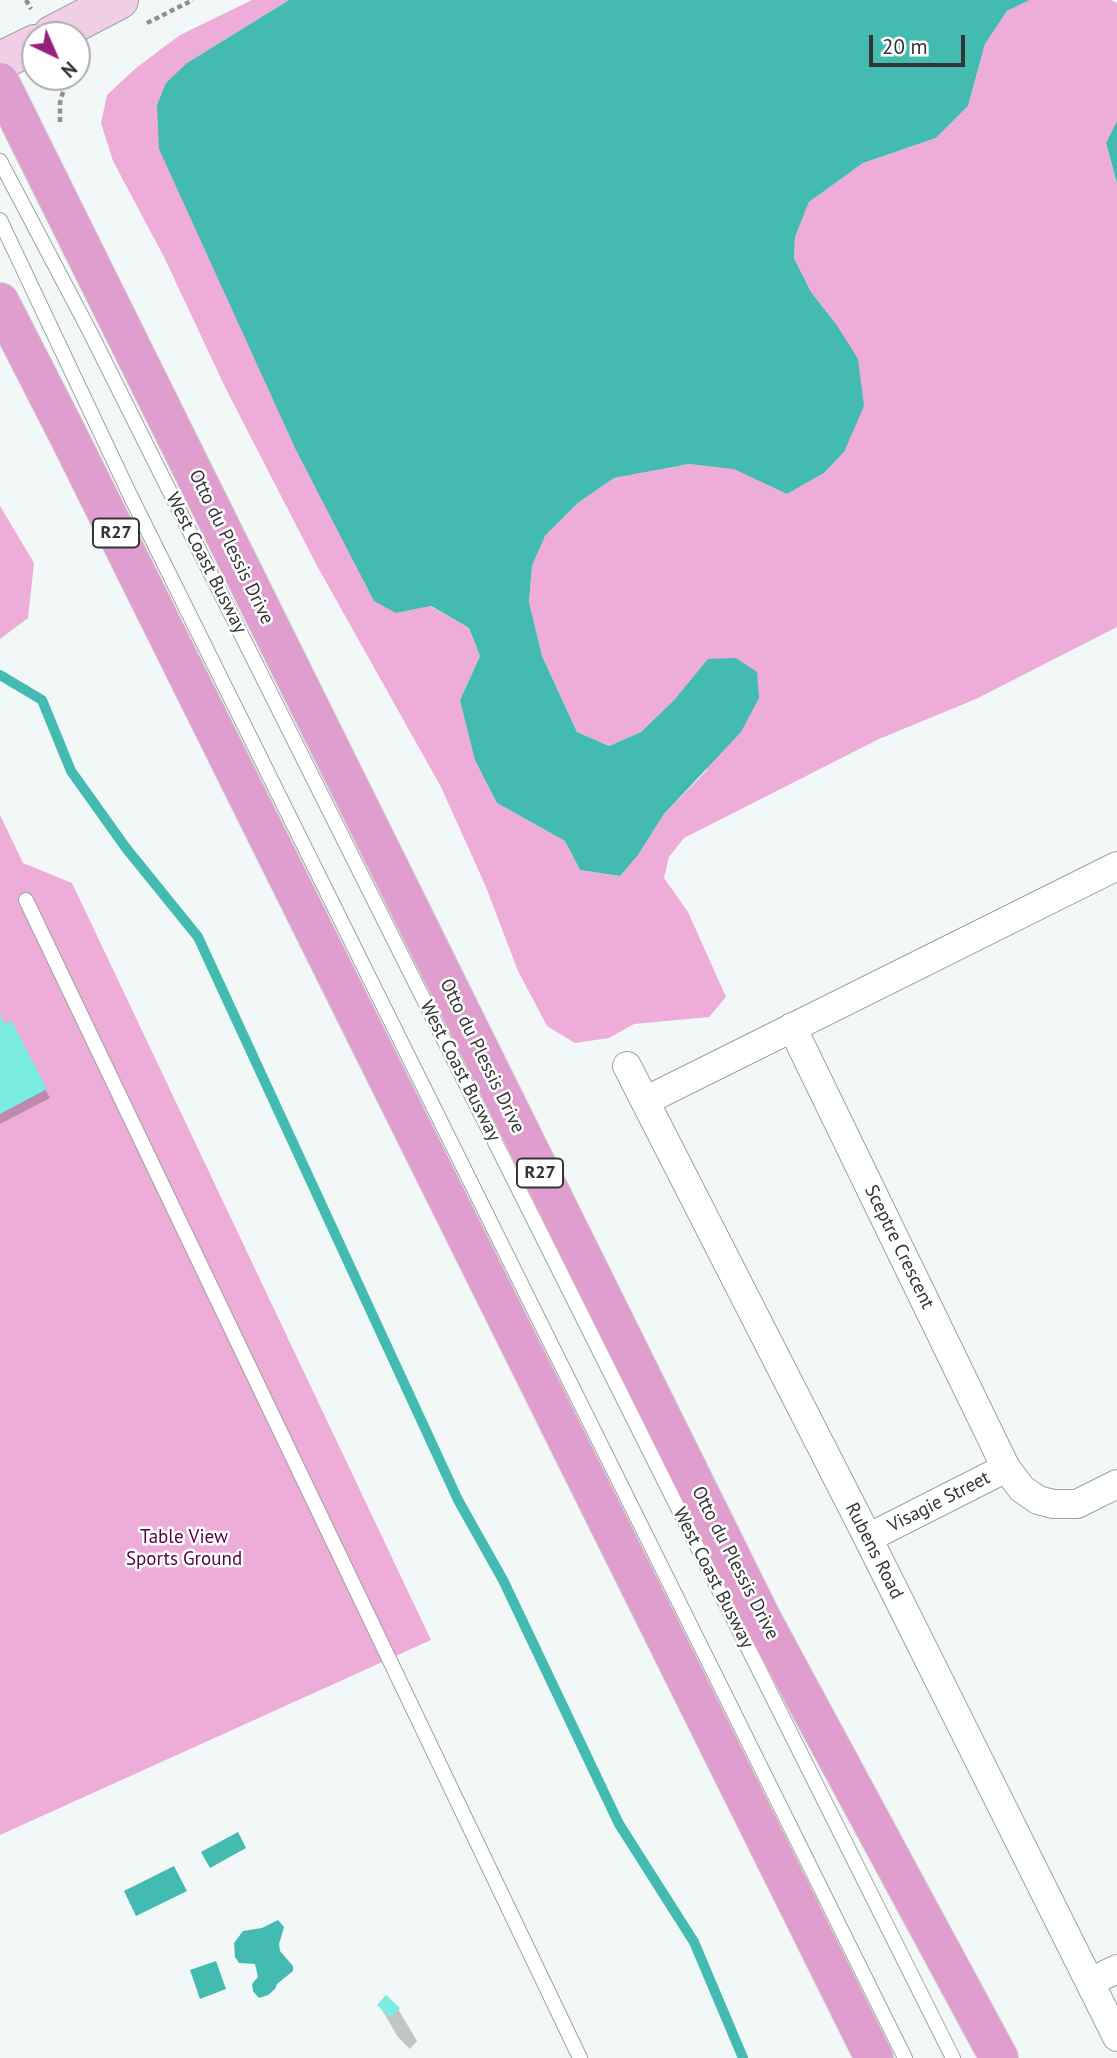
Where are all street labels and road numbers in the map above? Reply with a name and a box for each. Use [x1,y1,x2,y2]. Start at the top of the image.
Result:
street label: Otto du Plessis Drive [184,466,278,628]
street label: West Coast Busway [161,489,251,637]
road number: R27 [93,518,139,548]
street label: Otto du Plessis Drive [435,975,529,1137]
street label: West Coast Busway [415,997,505,1145]
road number: R27 [517,1158,563,1188]
street label: Sceptre Crescent [859,1181,939,1313]
street label: Visagie Street [884,1466,994,1538]
street label: Otto du Plessis Drive [686,1483,784,1643]
street label: Rubens Road [840,1499,908,1603]
street label: West Coast Busway [668,1504,758,1652]

